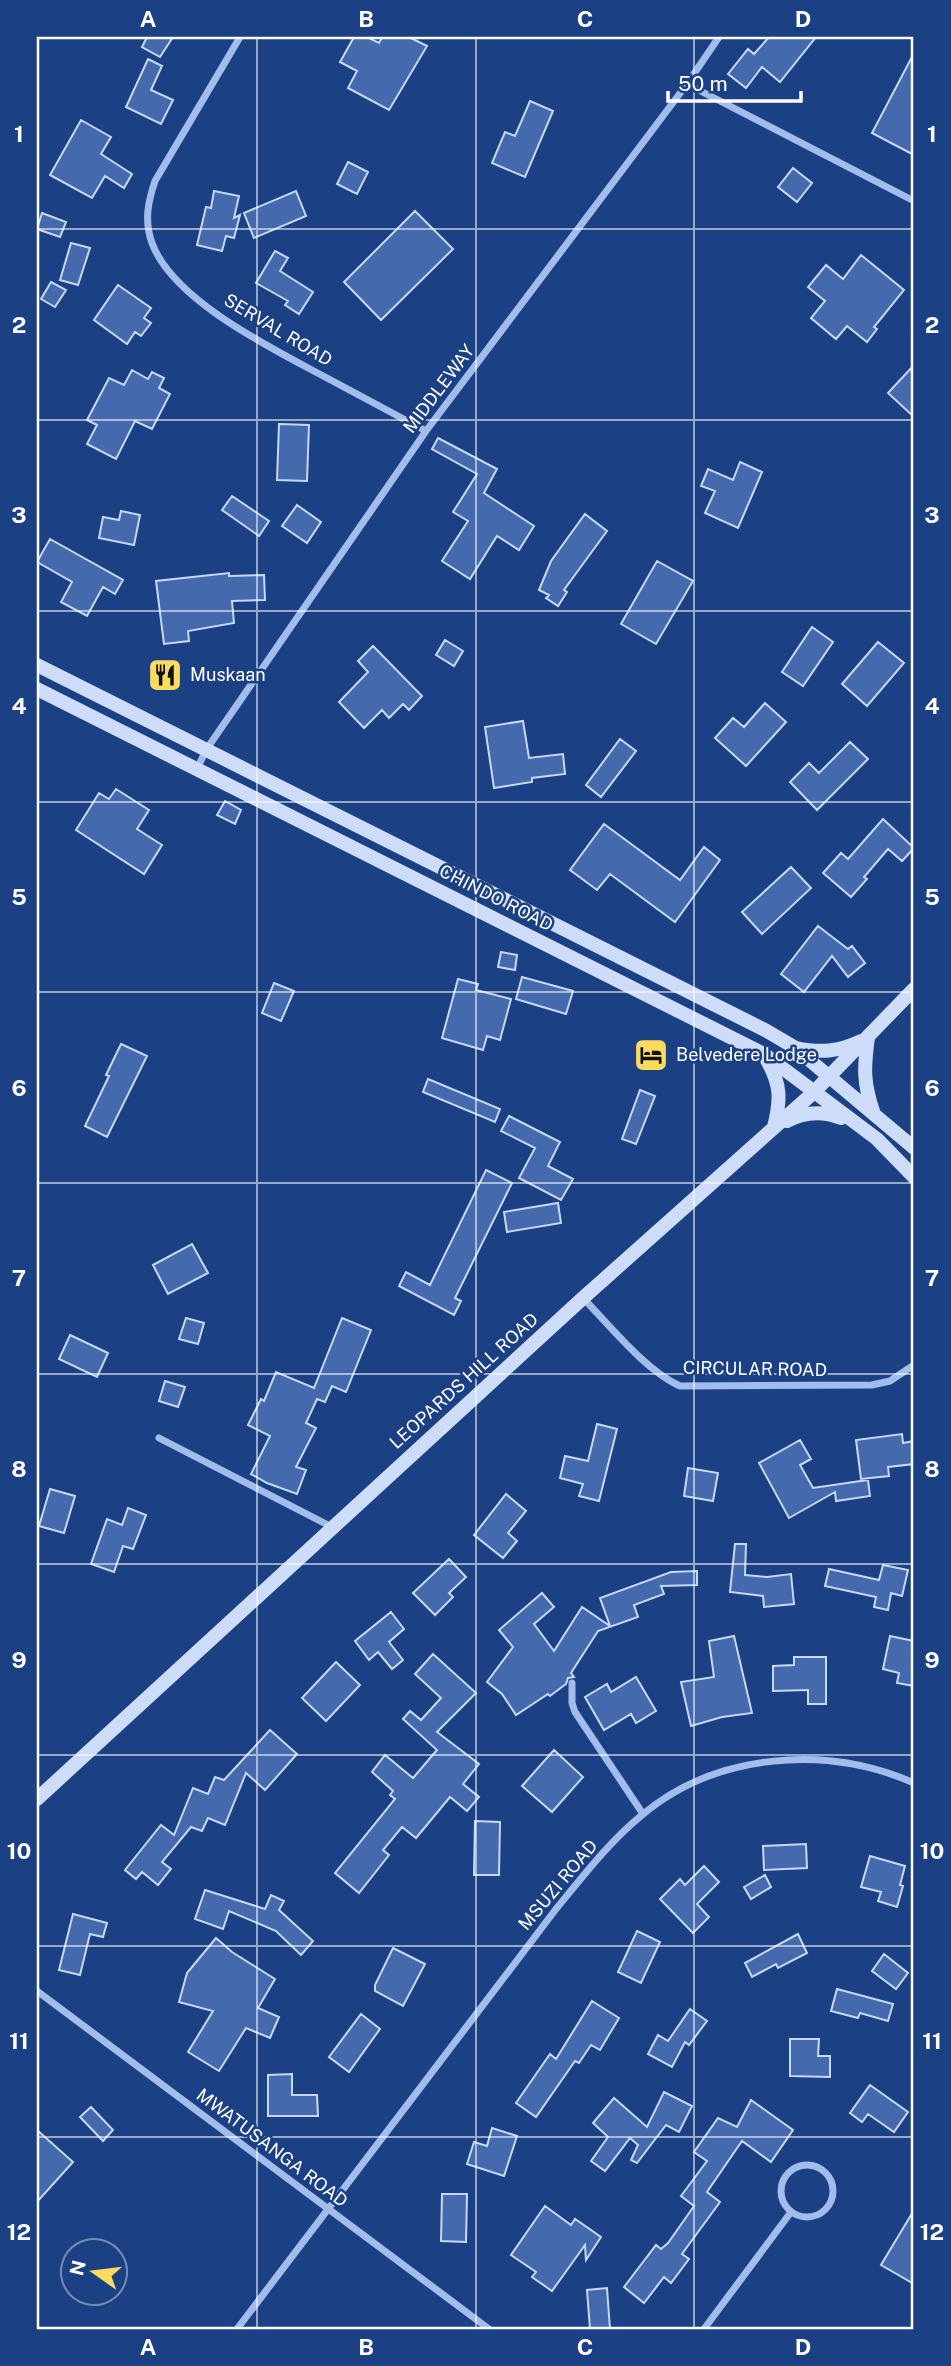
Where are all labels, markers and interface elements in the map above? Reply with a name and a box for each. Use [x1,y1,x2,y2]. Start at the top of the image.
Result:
text: A [140,5,157,32]
text: B [358,5,374,32]
text: C [577,5,593,32]
text: D [795,5,811,32]
scale bar [668,60,800,104]
text: 50 m [678,71,728,96]
text: 1 [14,120,24,147]
text: 1 [927,120,937,147]
street label: SERVAL ROAD [220,289,336,370]
text: 2 [12,311,26,338]
text: 2 [925,311,939,338]
street label: MIDDLEWAY [399,340,479,437]
text: 3 [11,501,27,528]
text: 3 [924,501,940,528]
restaurant icon: Muskaan [146,656,184,694]
place label: Muskaan [190,664,266,685]
text: 4 [11,692,27,719]
text: 4 [924,692,940,719]
street label: CHINDO ROAD [436,860,557,935]
text: 5 [11,883,27,910]
text: 5 [924,883,940,910]
hotel icon: Belvedere Lodge [632,1036,670,1074]
place label: Belvedere Lodge [676,1044,817,1065]
text: 6 [11,1074,27,1101]
text: 6 [924,1074,940,1101]
text: 7 [12,1264,26,1291]
text: 7 [925,1264,939,1291]
street label: LEOPARDS HILL ROAD [385,1308,542,1453]
street label: CIRCULAR ROAD [683,1357,827,1380]
text: 8 [11,1455,27,1482]
text: 8 [924,1455,940,1482]
text: 9 [11,1646,27,1673]
text: 9 [924,1646,940,1673]
street label: MSUZI ROAD [514,1835,602,1934]
text: 10 [7,1837,31,1864]
text: 10 [920,1837,944,1864]
text: 11 [9,2027,29,2054]
text: 11 [922,2027,942,2054]
street label: MWATUSANGA ROAD [193,2084,352,2211]
text: 12 [7,2218,31,2245]
text: 12 [920,2218,944,2245]
north arrow [60,2236,130,2306]
text: N [65,2258,90,2278]
text: A [140,2333,157,2360]
text: B [358,2333,374,2360]
text: C [577,2333,593,2360]
text: D [795,2333,811,2360]

